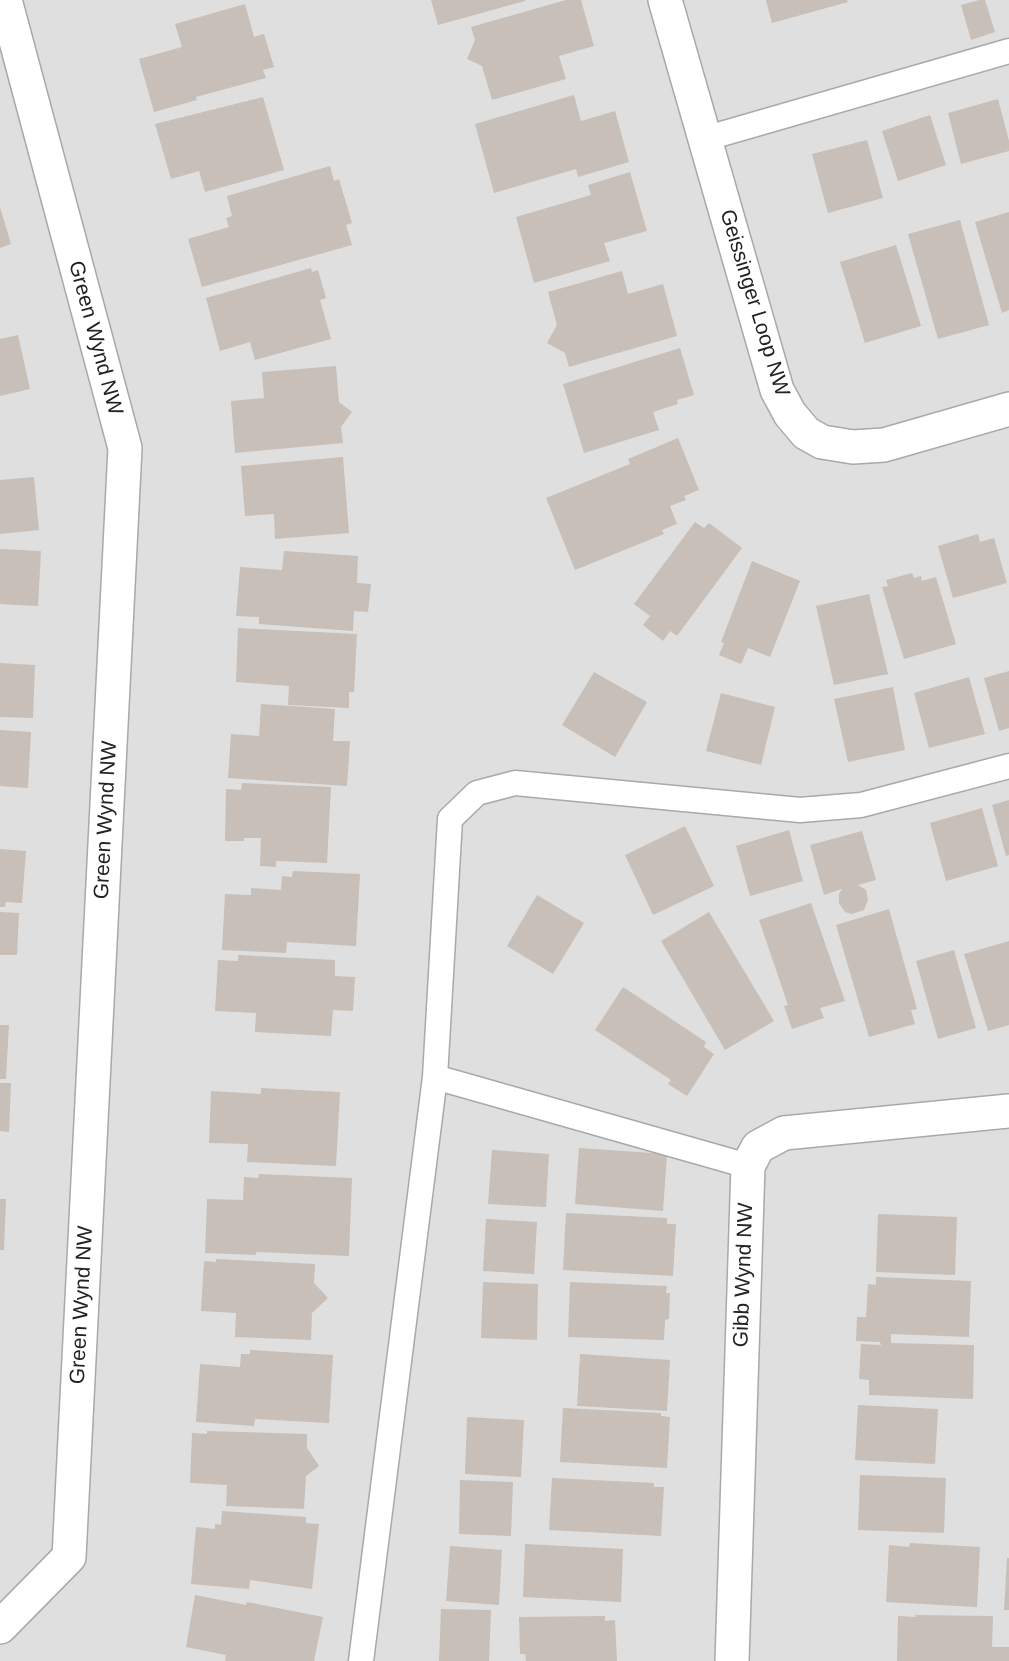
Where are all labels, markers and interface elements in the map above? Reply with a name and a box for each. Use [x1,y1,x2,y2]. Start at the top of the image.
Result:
street label: Geissinger Loop NW [714,207,794,399]
street label: Green Wynd NW [62,258,128,418]
street label: Green Wynd NW [89,740,123,900]
street label: Gibb Wynd NW [729,1202,759,1348]
street label: Green Wynd NW [65,1225,99,1385]

